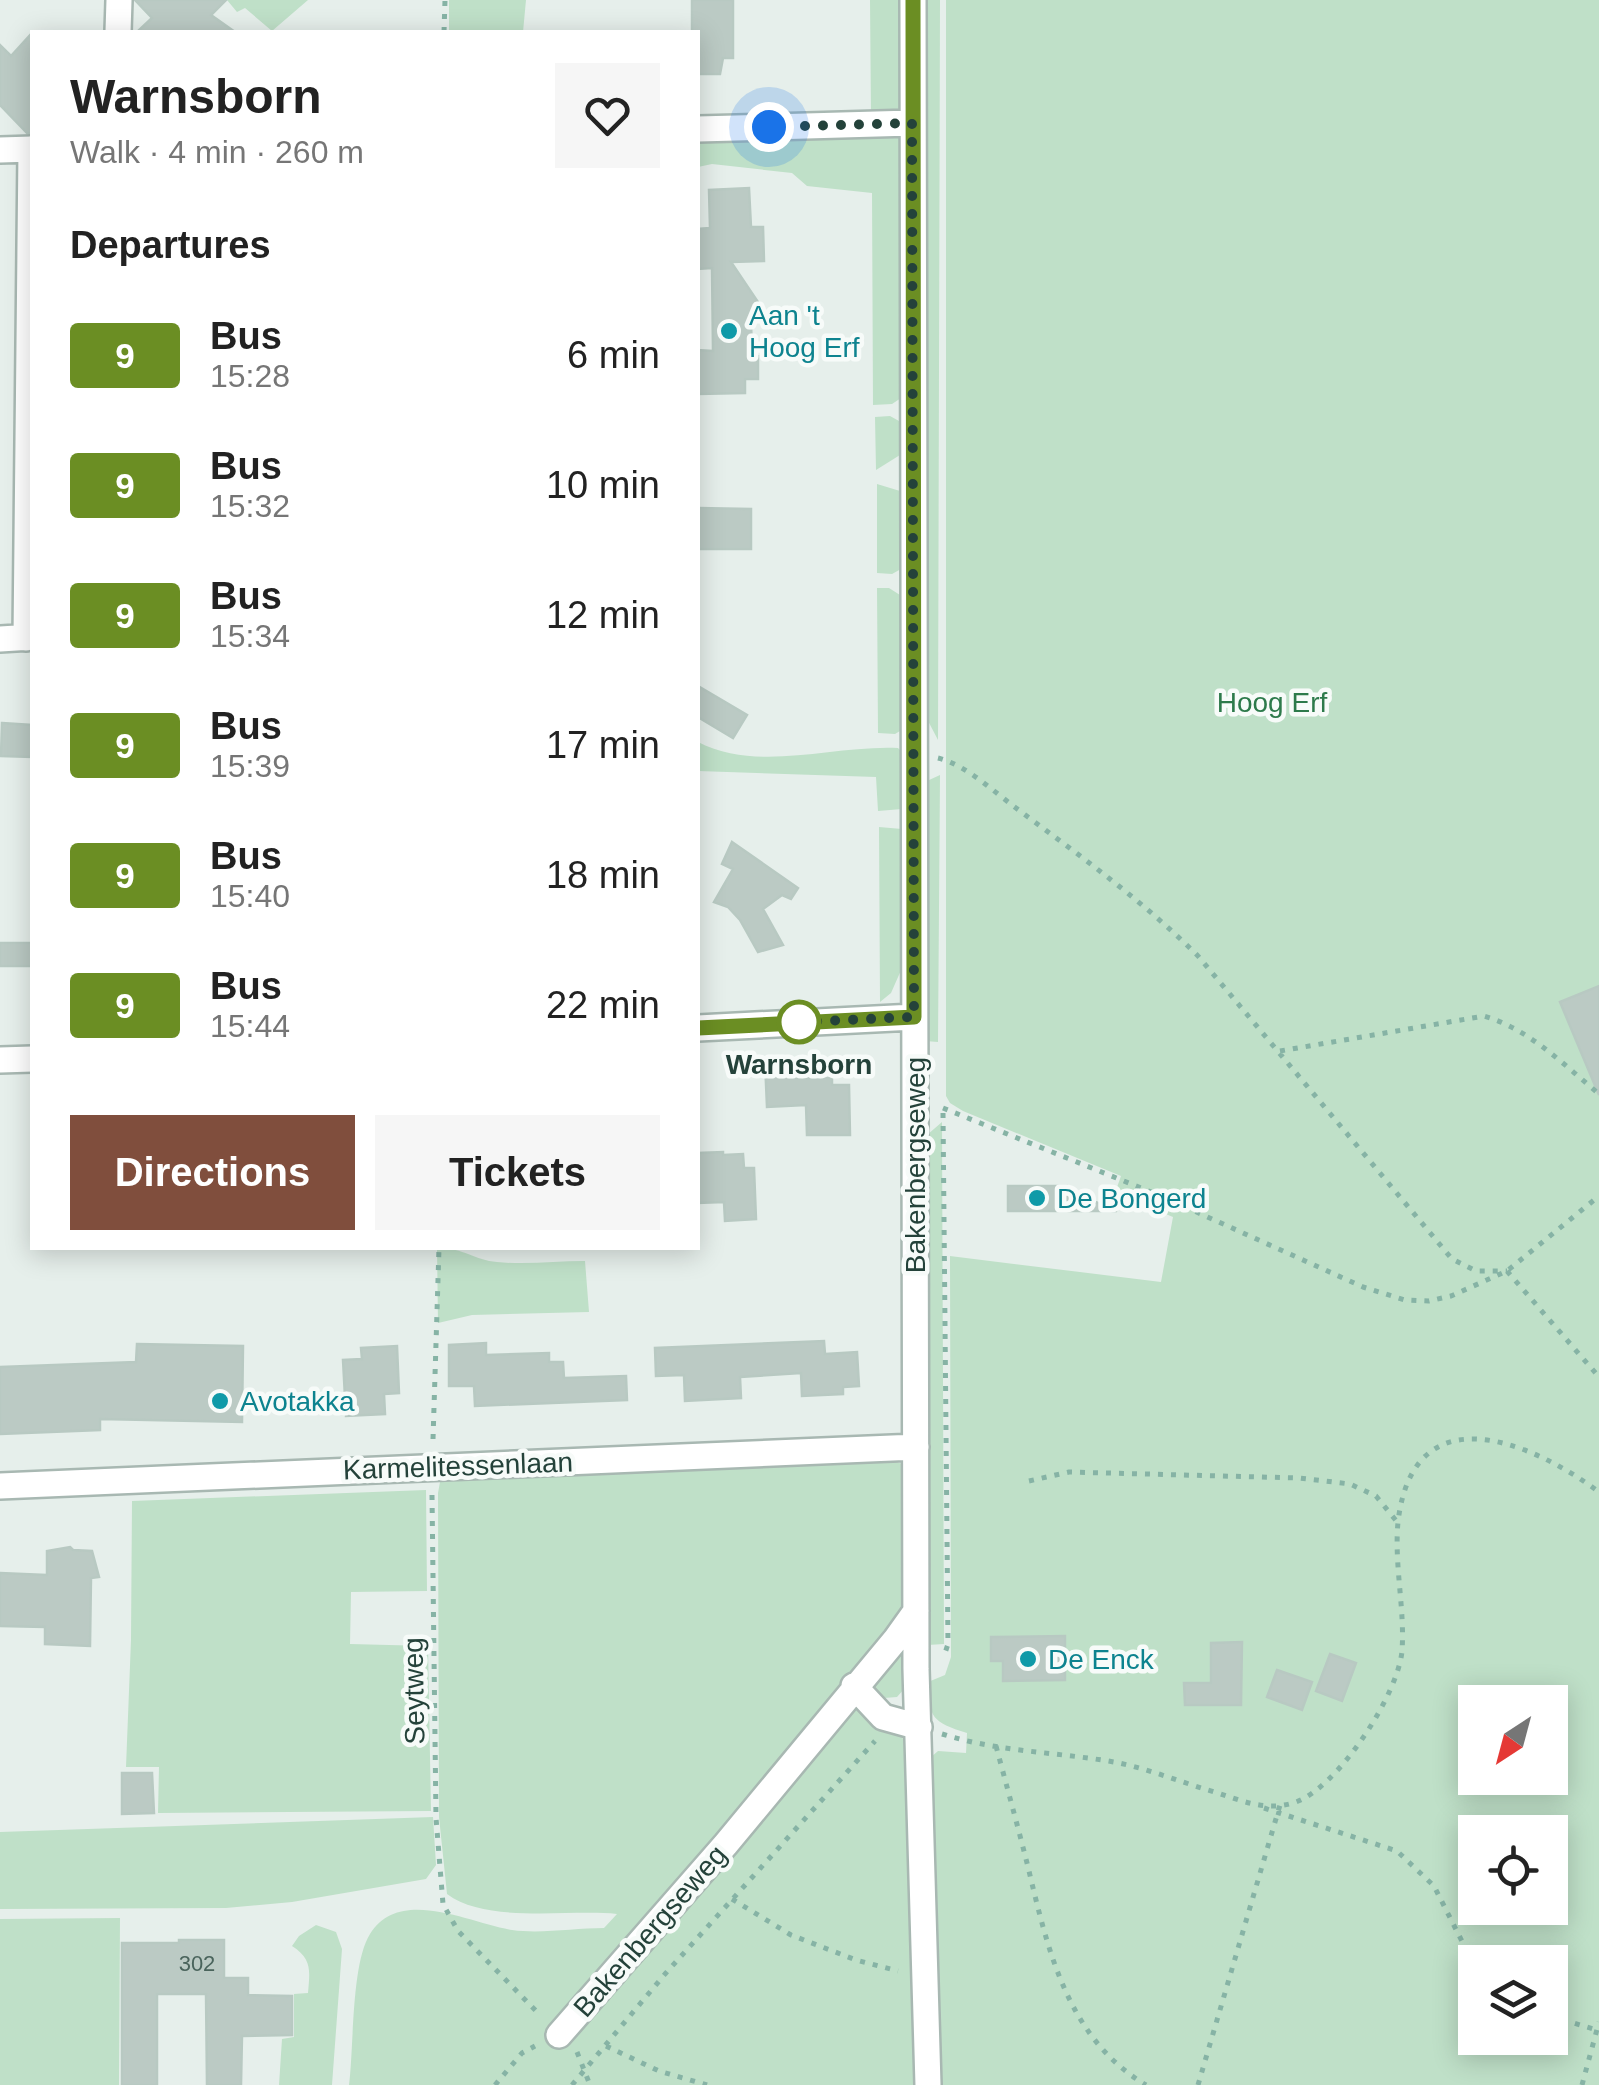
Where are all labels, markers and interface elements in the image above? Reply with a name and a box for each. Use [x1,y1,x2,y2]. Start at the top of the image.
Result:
button: heart [555,63,660,168]
text: Warnsborn [70,70,322,123]
your location [744,102,794,152]
text: Walk · 4 min · 260 m [70,134,364,170]
text: Departures [70,224,271,266]
place label: Aan 't Hoog Erf [749,300,860,363]
text: Bus [210,315,282,357]
marker: Aan 't Hoog Erf [718,320,740,342]
text: 6 min [567,334,660,376]
text: 9 [115,336,135,375]
text: 15:28 [210,358,290,394]
text: Bus [210,445,282,487]
text: 10 min [546,464,660,506]
text: 9 [115,466,135,505]
text: 15:32 [210,488,290,524]
text: Bus [210,575,282,617]
text: 12 min [546,594,660,636]
text: 9 [115,596,135,635]
text: 15:34 [210,618,290,654]
park label: Hoog Erf [1217,687,1327,718]
text: Bus [210,705,282,747]
text: 17 min [546,724,660,766]
text: 9 [115,726,135,765]
text: 15:39 [210,748,290,784]
text: Bus [210,835,282,877]
text: 18 min [546,854,660,896]
text: 9 [115,856,135,895]
text: 15:40 [210,878,290,914]
text: Bus [210,965,282,1007]
text: 22 min [546,984,660,1026]
text: 9 [115,986,135,1025]
marker: Warnsborn [778,1001,820,1043]
text: 15:44 [210,1008,290,1044]
place label: Warnsborn [726,1049,872,1080]
street label: Bakenbergseweg [900,1057,931,1273]
button: Directions [70,1115,355,1230]
button: Tickets [375,1115,660,1230]
place label: De Bongerd [1057,1183,1206,1214]
marker: De Bongerd [1026,1187,1048,1209]
place label: Avotakka [240,1386,355,1417]
marker: Avotakka [209,1390,231,1412]
street label: Karmelitessenlaan [342,1446,574,1486]
street label: Seytweg [398,1637,430,1745]
place label: De Enck [1048,1644,1155,1675]
marker: De Enck [1017,1648,1039,1670]
north arrow [1458,1685,1568,1795]
map controls [1458,1685,1568,2055]
button: locate [1458,1815,1568,1925]
street label: Bakenbergseweg [567,1839,733,2023]
button: layers [1458,1945,1568,2055]
house number: 302 [179,1951,215,1976]

